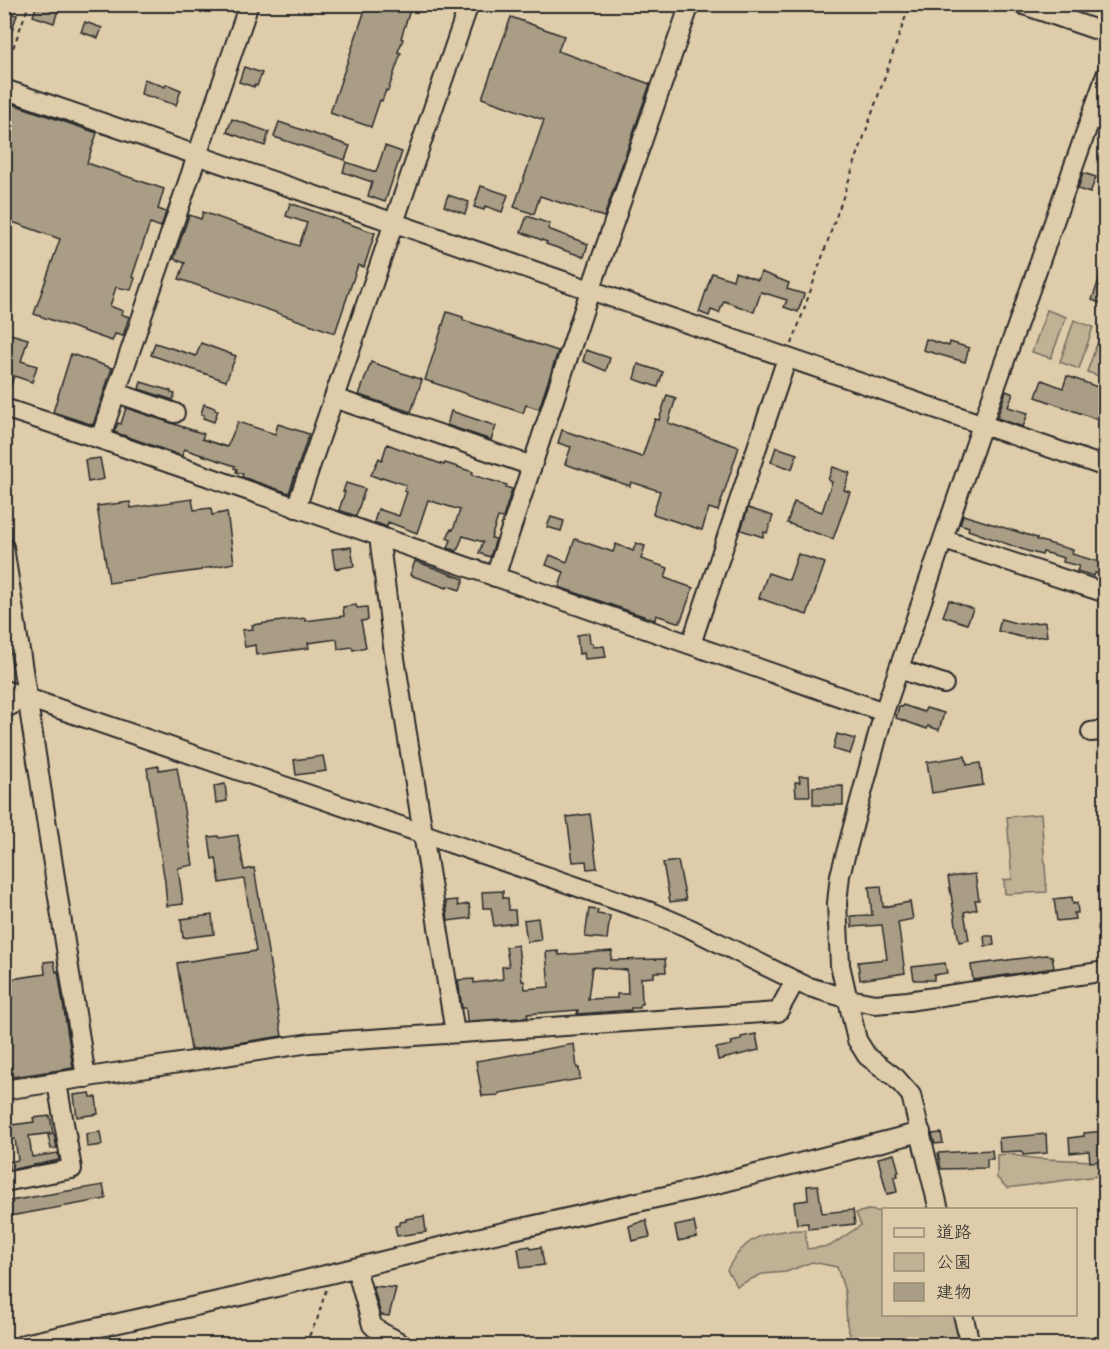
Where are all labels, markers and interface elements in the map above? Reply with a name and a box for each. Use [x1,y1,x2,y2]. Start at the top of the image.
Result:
legend [882,1208,1077,1316]
text: 道路 [936,1221,972,1247]
text: 公園 [936,1251,972,1277]
text: 建物 [936,1281,972,1307]

